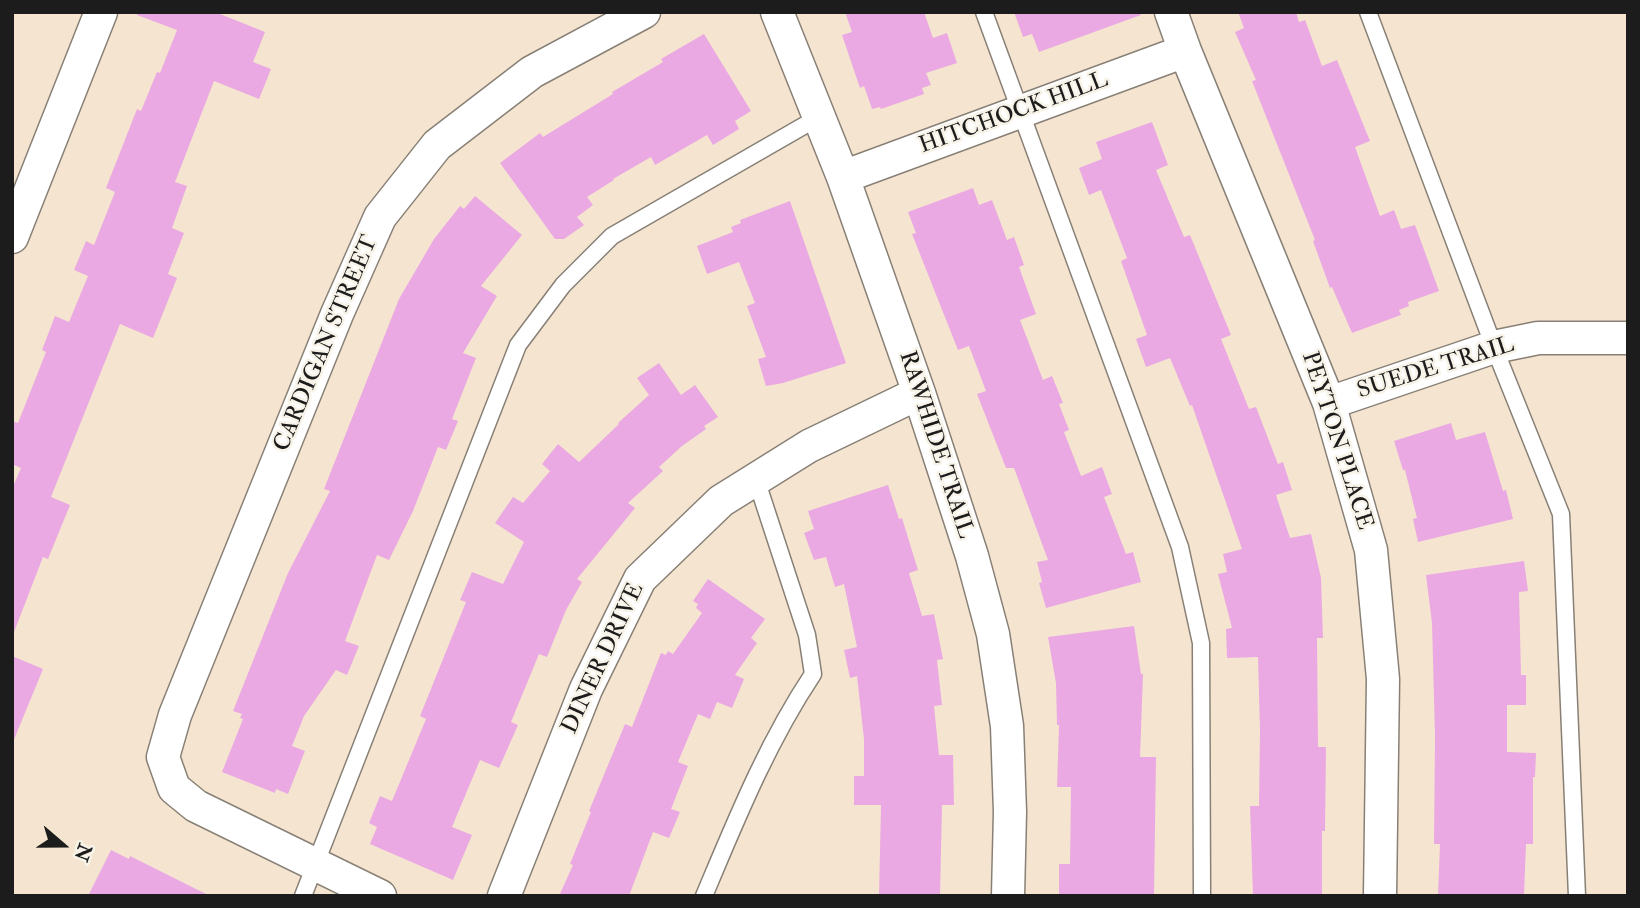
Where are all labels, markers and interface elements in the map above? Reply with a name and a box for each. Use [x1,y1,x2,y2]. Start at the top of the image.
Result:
street label: HITCHOCK HILL [916,67,1112,161]
street label: CARDIGAN STREET [269,232,385,456]
street label: SUEDE TRAIL [1354,332,1518,406]
street label: RAWHIDE TRAIL [892,348,978,542]
street label: PEYTON PLACE [1294,349,1378,533]
street label: DINER DRIVE [557,579,651,739]
north arrow [28,810,98,880]
text: N [69,840,97,864]

